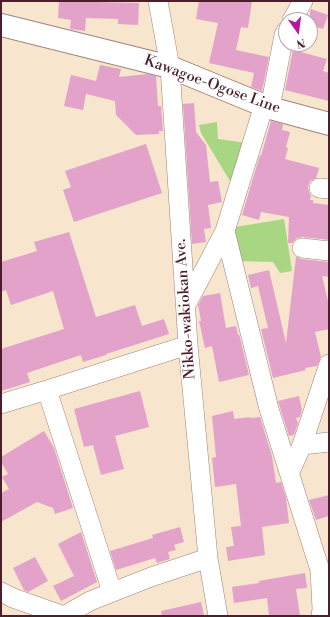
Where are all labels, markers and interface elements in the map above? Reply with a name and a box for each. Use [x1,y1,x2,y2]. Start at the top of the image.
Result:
north arrow [278,12,318,52]
text: N [295,35,307,51]
street label: Kawagoe-Ogose Line [141,52,283,118]
street label: Nikko-wakiokan Ave. [172,238,200,380]

